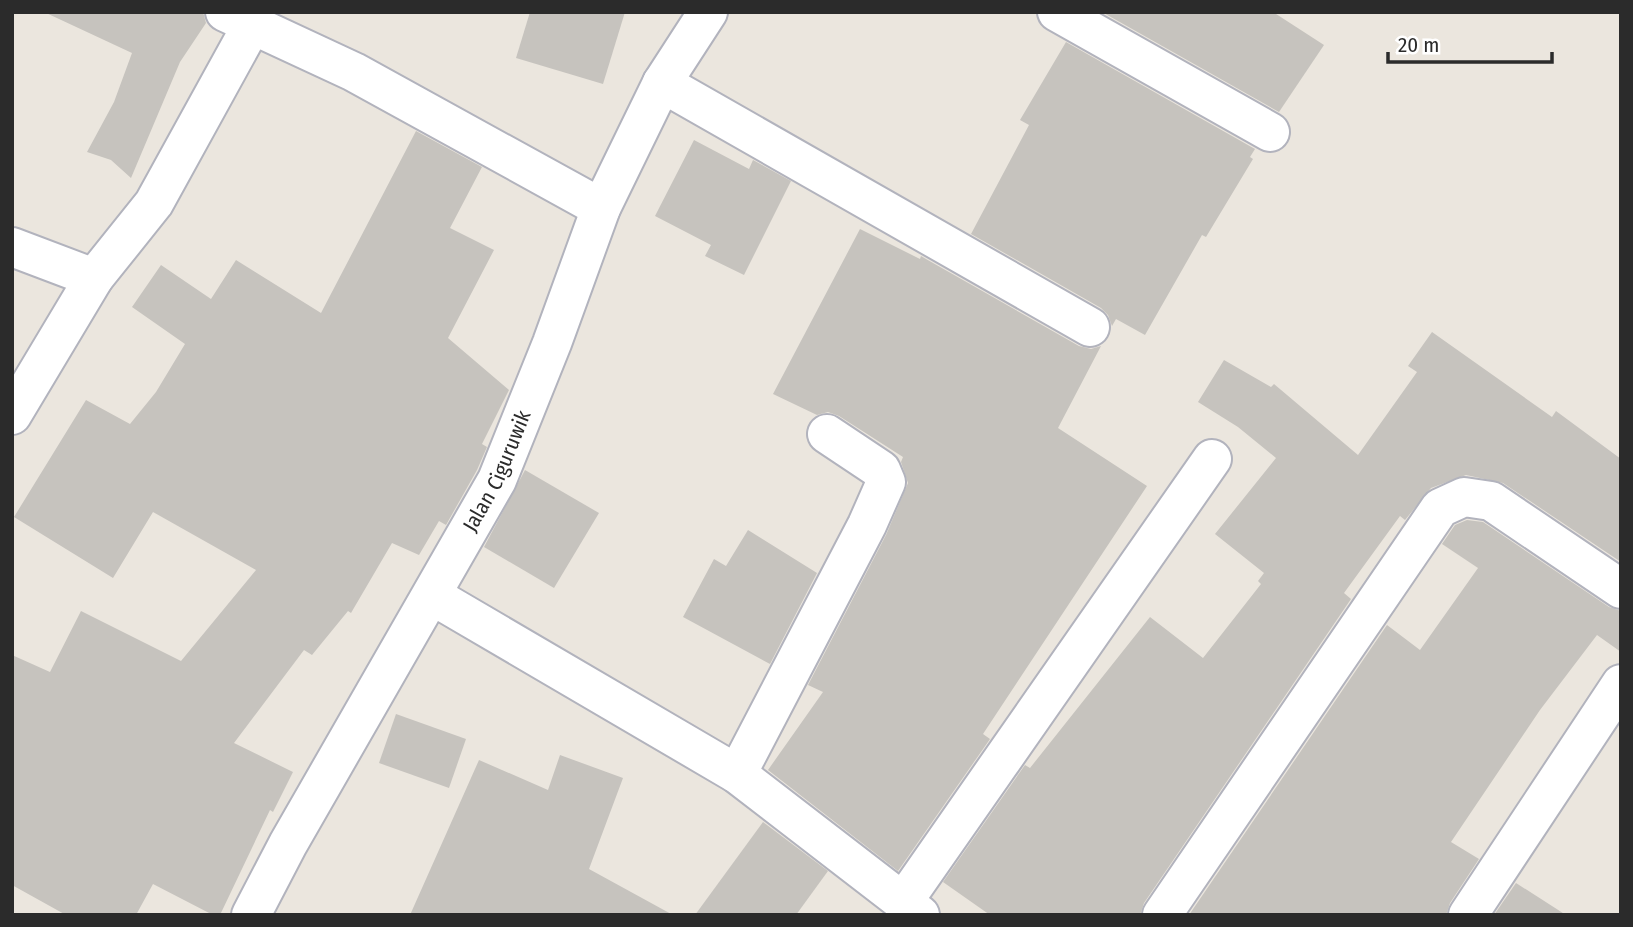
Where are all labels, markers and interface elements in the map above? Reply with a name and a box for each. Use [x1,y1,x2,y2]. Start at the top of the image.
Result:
scale bar [1388,21,1552,65]
text: 20 m [1398,32,1439,58]
street label: Jalan Ciguruwik [457,406,537,536]

